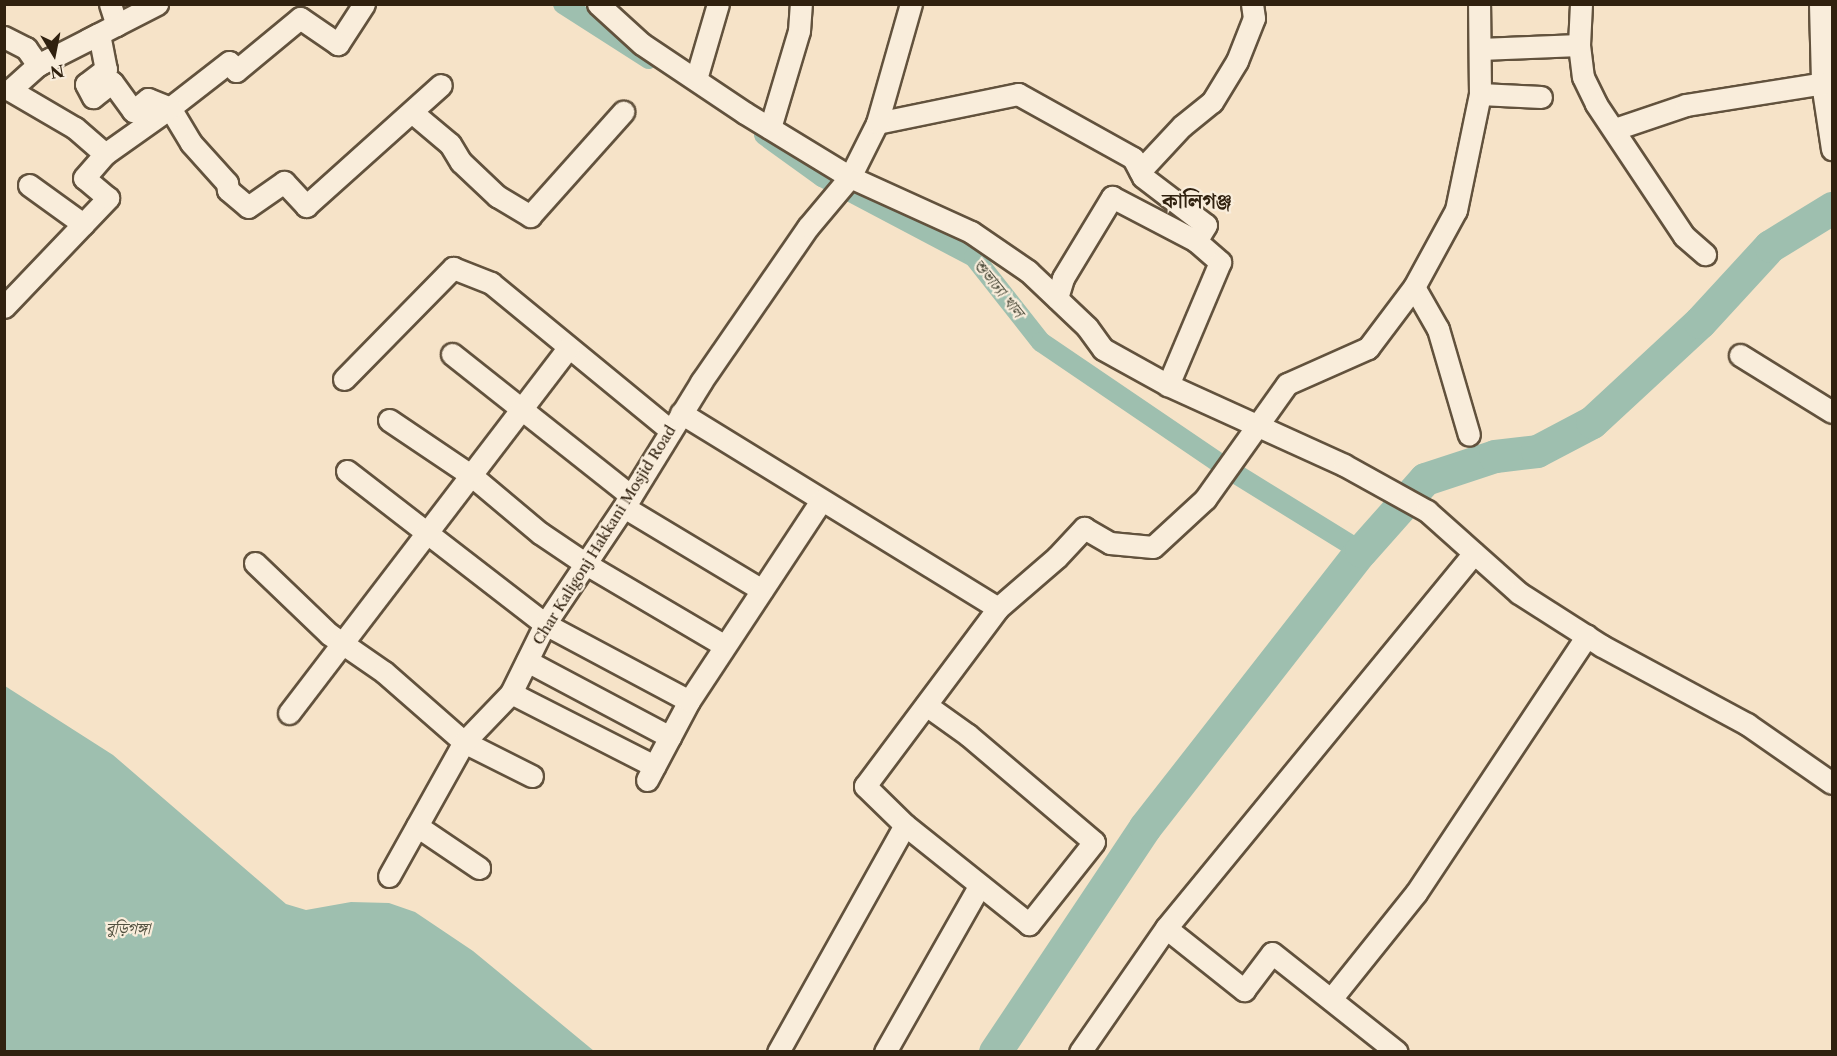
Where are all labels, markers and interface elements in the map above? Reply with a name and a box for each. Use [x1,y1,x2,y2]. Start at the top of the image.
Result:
north arrow [24,24,84,84]
text: N [49,61,66,83]
district label: কালিগঞ্জ [1162,188,1232,214]
water label: শুভাঢ্যা খাল [970,255,1028,321]
street label: Char Kaligonj Hakkani Mosjid Road [529,422,679,648]
water label: বুড়িগঙ্গা [106,918,150,938]

